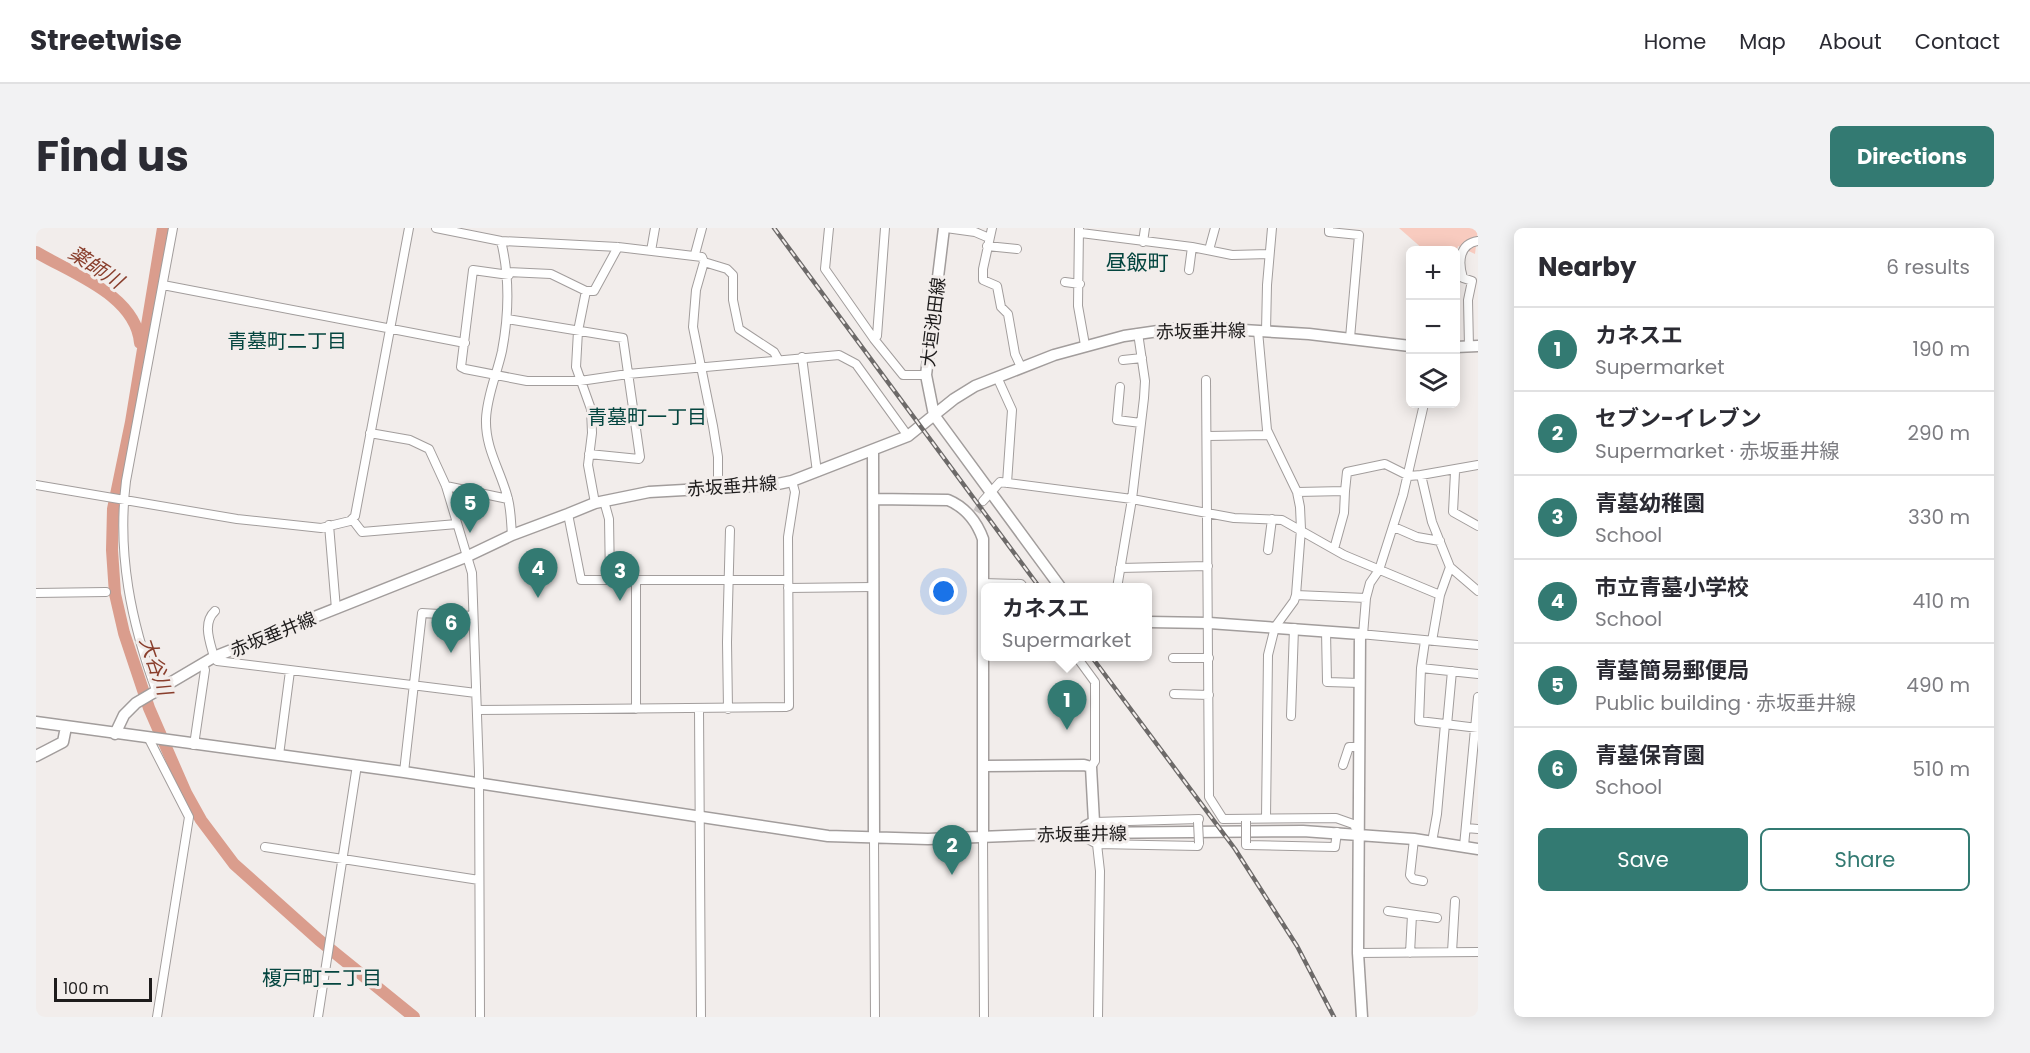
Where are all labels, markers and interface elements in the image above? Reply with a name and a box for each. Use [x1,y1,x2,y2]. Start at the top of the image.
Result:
text: Streetwise [30,21,182,60]
text: Home [1644,27,1706,56]
text: Map [1739,27,1786,56]
text: About [1819,27,1882,56]
text: Contact [1915,27,2000,56]
button: Directions [1830,126,1994,187]
text: Find us [36,127,189,186]
water label: 薬師川 [63,239,130,296]
map controls [1406,246,1460,408]
button: + [1406,246,1460,300]
district label: 昼飯町 [1106,248,1169,277]
text: Nearby [1538,249,1636,285]
text: 6 results [1886,253,1970,281]
street label: 大垣池田線 [915,276,951,368]
button: − [1406,300,1460,354]
street label: 赤坂垂井線 [1156,318,1246,344]
text: カネスエ [1595,320,1683,351]
district label: 青墓町二丁目 [227,327,347,355]
text: 1 [1554,335,1561,363]
text: 190 m [1913,335,1970,363]
text: Supermarket [1595,353,1724,381]
button: layers [1406,354,1460,408]
district label: 青墓町一丁目 [587,403,707,431]
text: セブン-イレブン [1595,403,1762,434]
text: 2 [1552,419,1563,447]
text: 290 m [1907,419,1970,447]
text: Supermarket · 赤坂垂井線 [1595,437,1839,465]
street label: 赤坂垂井線 [686,470,778,502]
pin: 5 [450,484,490,533]
text: 青墓幼稚園 [1595,488,1705,519]
text: 3 [1551,503,1564,531]
text: 330 m [1908,503,1970,531]
text: School [1595,521,1662,549]
pin: 4 [518,548,558,598]
pin: 3 [600,552,640,601]
text: 市立青墓小学校 [1595,572,1749,603]
your location [929,577,958,606]
popup [981,583,1152,661]
text: 4 [1551,587,1564,615]
text: 410 m [1913,587,1970,615]
text: カネスエ [1002,593,1090,624]
pin: 6 [432,604,470,653]
text: School [1595,605,1662,633]
street label: 赤坂垂井線 [227,606,319,662]
text: Supermarket [1002,626,1131,654]
water label: 大谷川 [133,633,180,701]
text: 青墓簡易郵便局 [1595,655,1749,686]
text: 5 [1551,671,1564,699]
text: 490 m [1906,671,1970,699]
pin: 1 [1048,680,1086,730]
text: Public building · 赤坂垂井線 [1595,689,1856,717]
text: 青墓保育園 [1595,740,1705,771]
text: 6 [1551,755,1564,783]
text: 510 m [1913,755,1970,783]
text: School [1595,773,1662,801]
street label: 赤坂垂井線 [1037,821,1127,847]
pin: 2 [932,826,972,875]
button: Save [1538,828,1748,891]
button: Share [1760,828,1970,891]
district label: 榎戸町二丁目 [262,964,382,992]
scale bar [54,975,152,1002]
text: 100 m [63,977,109,1000]

